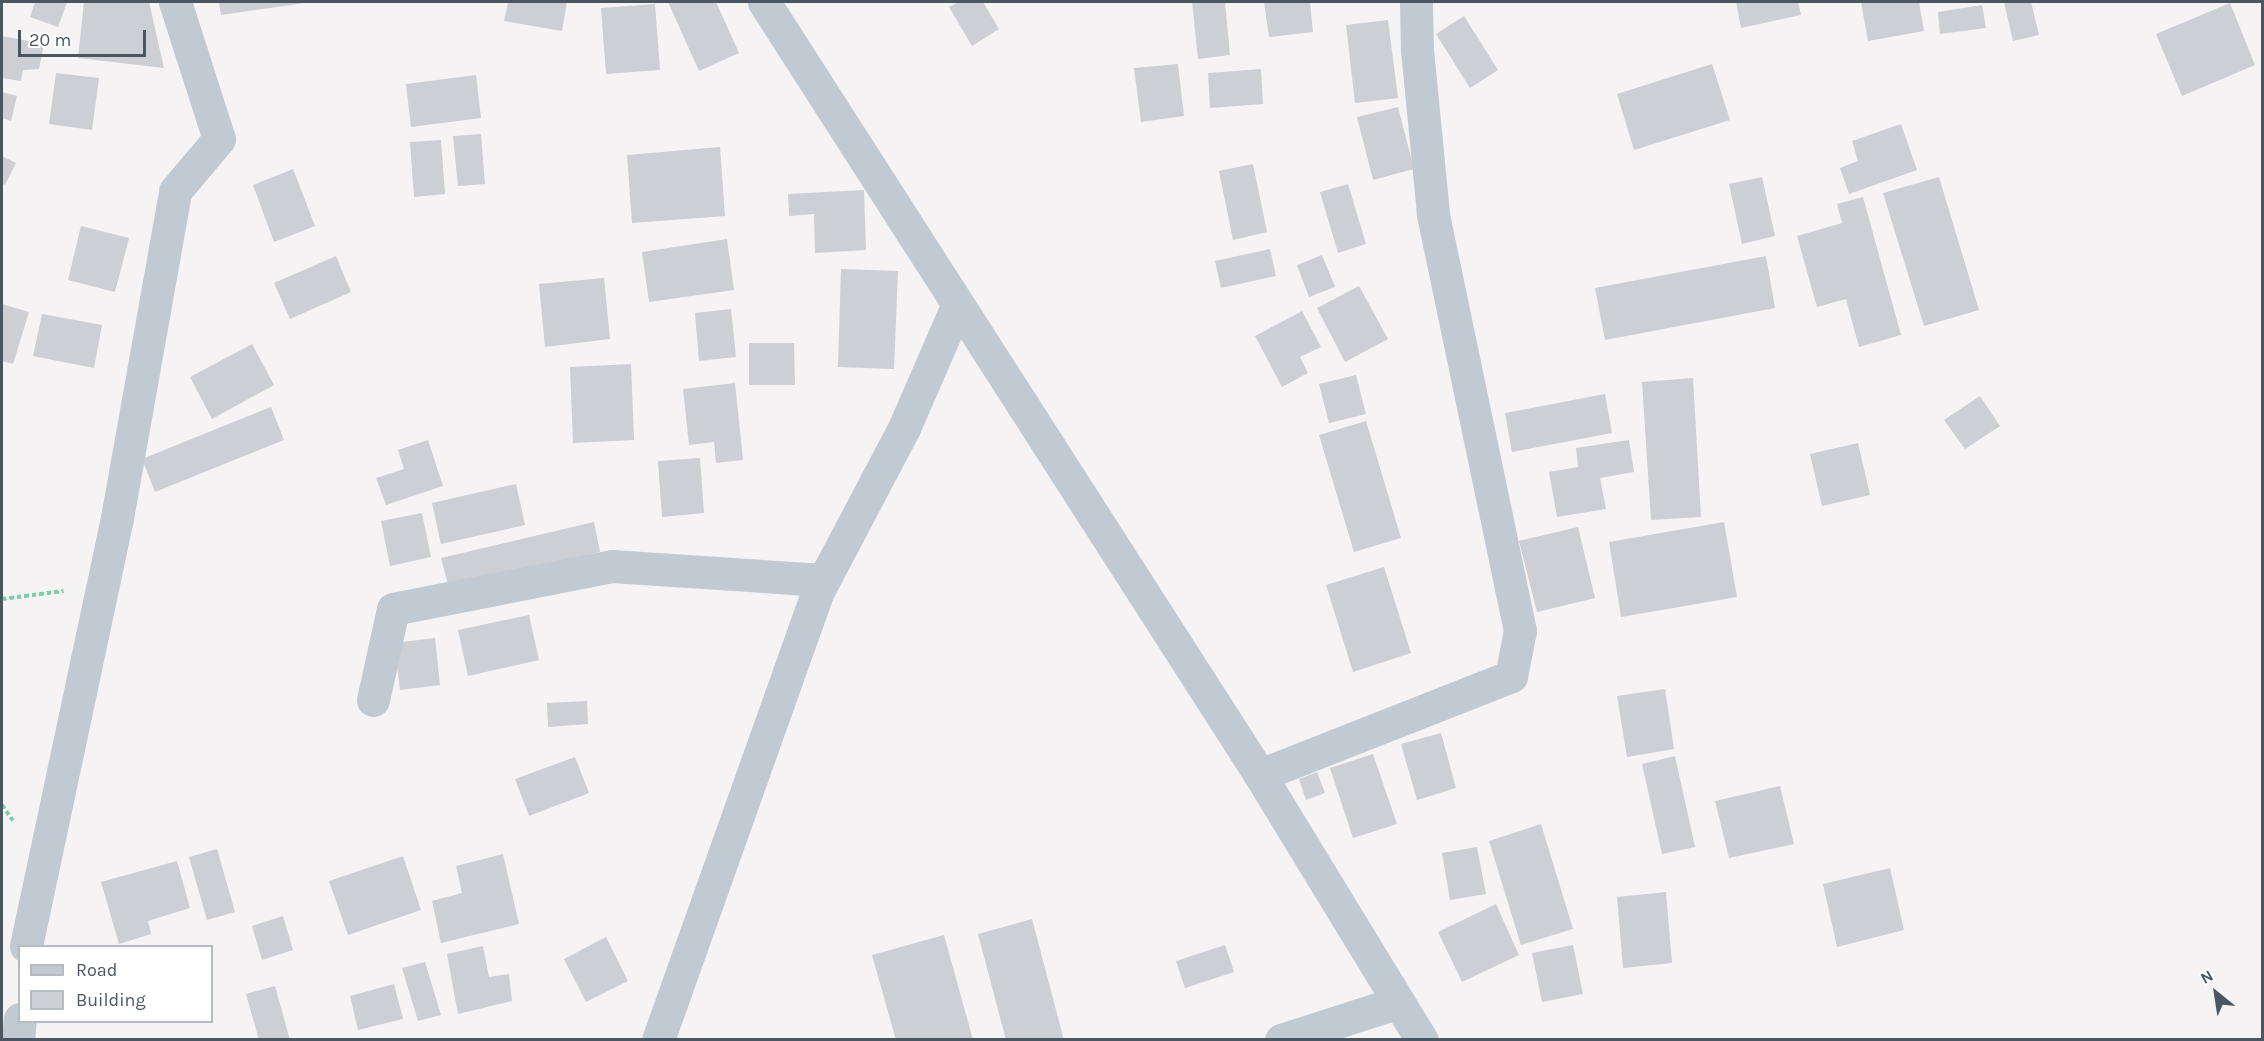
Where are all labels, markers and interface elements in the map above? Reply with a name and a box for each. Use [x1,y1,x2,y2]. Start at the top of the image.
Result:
scale bar [21,18,148,56]
text: 20 m [29,29,71,51]
legend [18,945,213,1023]
text: Road [76,959,117,981]
north arrow [2186,963,2246,1023]
text: N [2197,966,2216,988]
text: Building [76,989,146,1011]

